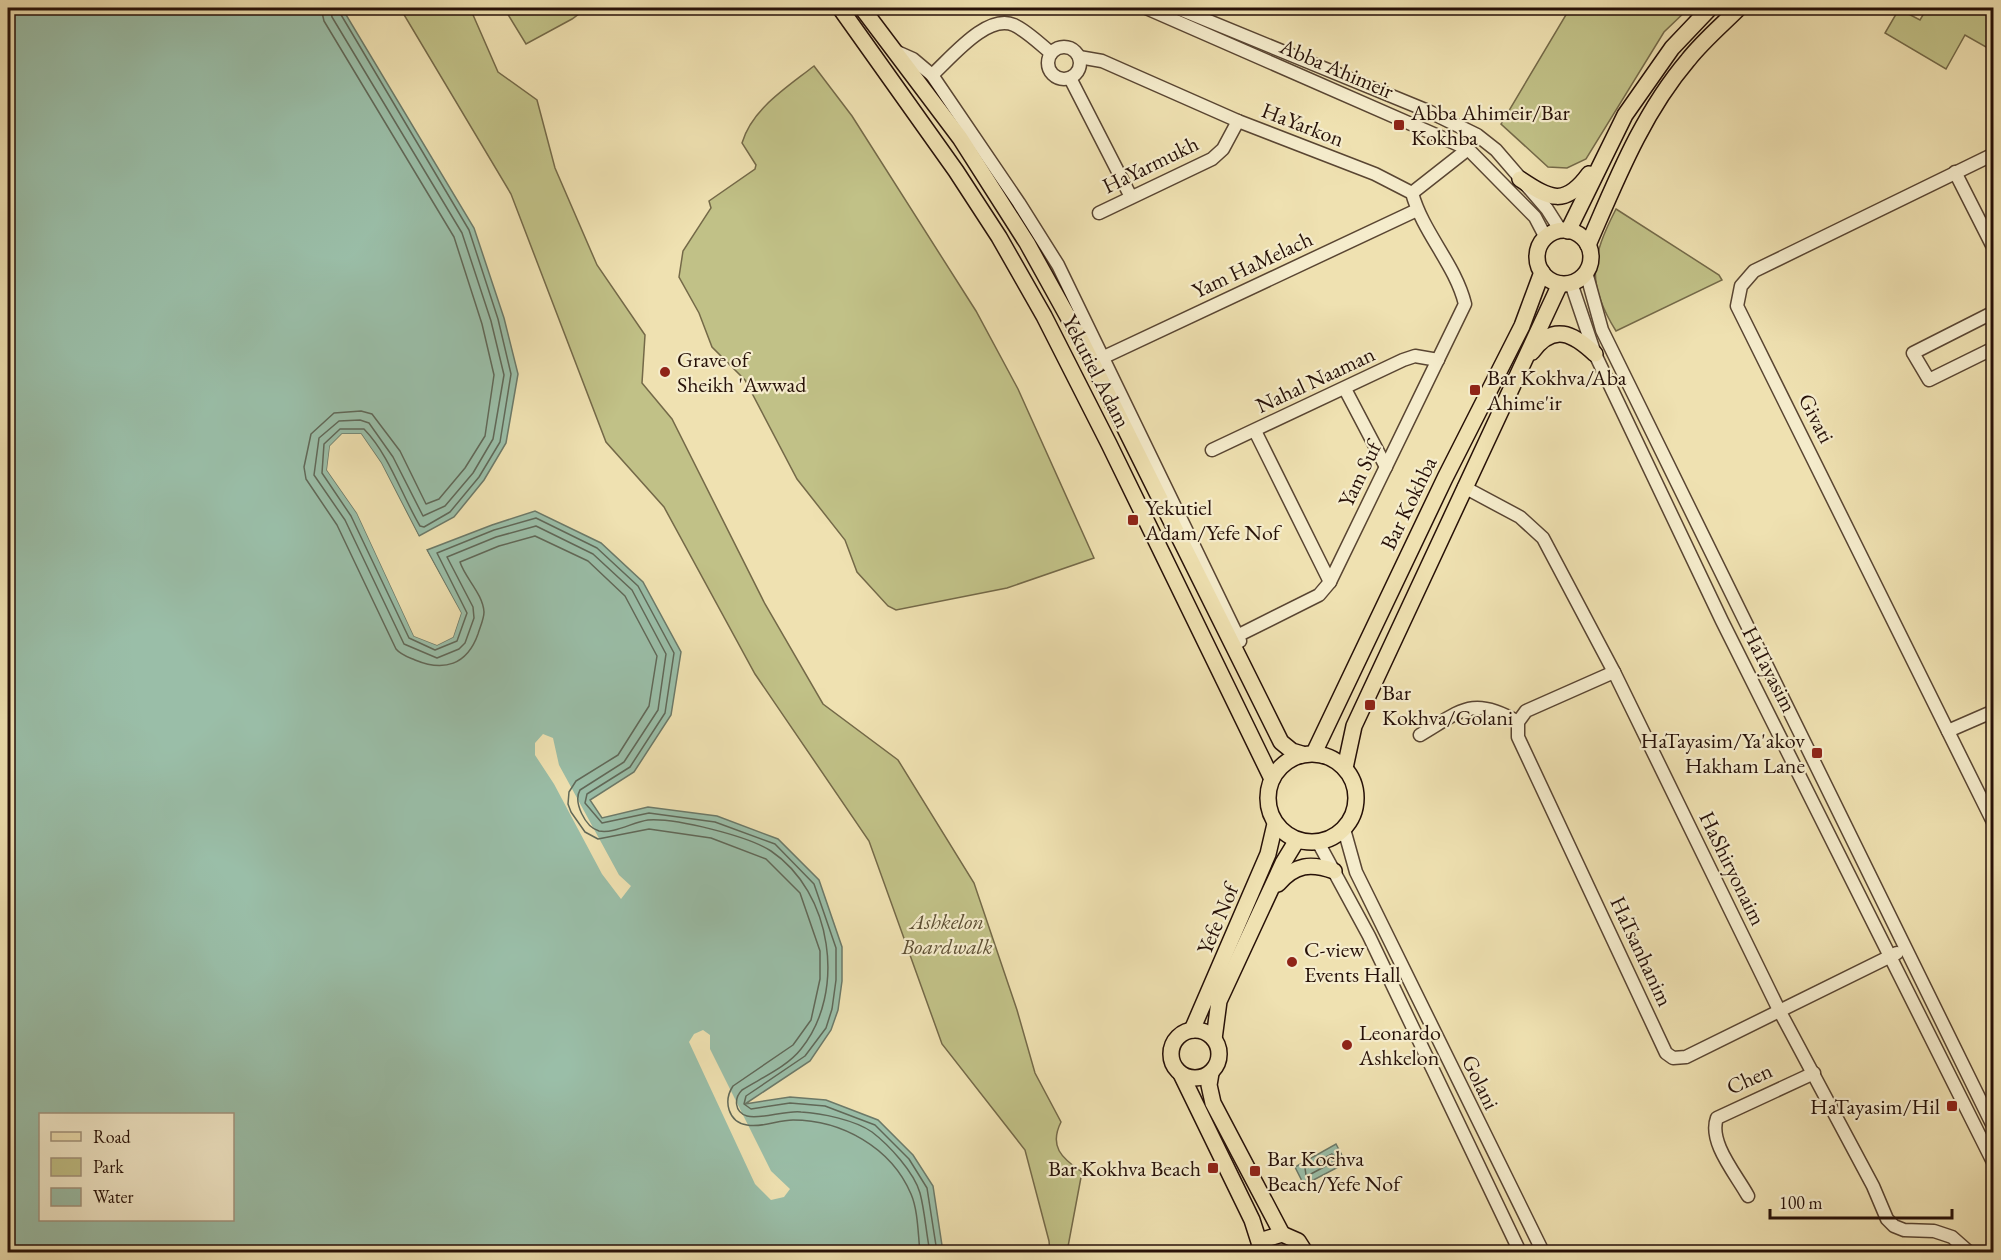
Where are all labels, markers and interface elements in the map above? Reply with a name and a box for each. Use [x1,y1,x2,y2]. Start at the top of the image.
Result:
street label: Abba Ahimeir [1275,31,1399,106]
street label: HaYarkon [1257,96,1349,154]
place label: Abba Ahimeir/Bar Kokhba [1410,98,1570,152]
marker: Abba Ahimeir/Bar Kokhba [1392,118,1406,132]
street label: HaYarmukh [1097,129,1203,200]
street label: Yam HaMelach [1187,224,1317,305]
street label: Yekutiel Adam [1056,309,1138,433]
street label: Nahal Naaman [1251,339,1380,420]
place label: Grave of Sheikh 'Awwad [677,345,807,399]
place label: Bar Kokhva/Aba Ahime'ir [1486,363,1627,417]
marker: Grave of Sheikh 'Awwad [658,365,672,379]
marker: Bar Kokhva/Aba Ahime'ir [1468,383,1482,397]
street label: Givati [1792,389,1841,448]
street label: Yam Suf [1331,434,1389,512]
street label: Bar Kokhba [1373,452,1444,555]
place label: Yekutiel Adam/Yefe Nof [1144,493,1283,547]
marker: Yekutiel Adam/Yefe Nof [1126,513,1140,527]
street label: HaTayasim [1736,621,1804,717]
place label: Bar Kokhva/Golani [1382,678,1513,732]
marker: Bar Kokhva/Golani [1363,698,1377,712]
place label: HaTayasim/Ya'akov Hakham Lane [1641,726,1805,780]
marker: HaTayasim/Ya'akov Hakham Lane [1810,746,1824,760]
street label: HaShiryonaim [1692,806,1773,930]
street label: Yefe Nof [1190,877,1246,959]
street label: HaTsanhanim [1603,892,1680,1011]
park label: Ashkelon Boardwalk [900,907,993,961]
place label: C-view Events Hall [1304,935,1401,989]
marker: C-view Events Hall [1285,955,1299,969]
place label: Leonardo Ashkelon [1358,1018,1441,1072]
marker: Leonardo Ashkelon [1340,1038,1354,1052]
street label: Golani [1455,1050,1506,1114]
street label: Chen [1722,1055,1777,1101]
place label: HaTayasim/Hil [1810,1092,1940,1121]
marker: HaTayasim/Hil [1945,1099,1959,1113]
legend [39,1113,234,1221]
text: Road [93,1125,132,1148]
place label: Bar Kochva Beach/Yefe Nof [1267,1144,1403,1198]
place label: Bar Kokhva Beach [1048,1154,1201,1183]
text: Park [93,1155,124,1178]
marker: Bar Kokhva Beach [1206,1161,1220,1175]
marker: Bar Kochva Beach/Yefe Nof [1248,1164,1262,1178]
scale bar [1770,1182,1952,1220]
text: Water [93,1185,134,1208]
text: 100 m [1779,1191,1823,1214]

